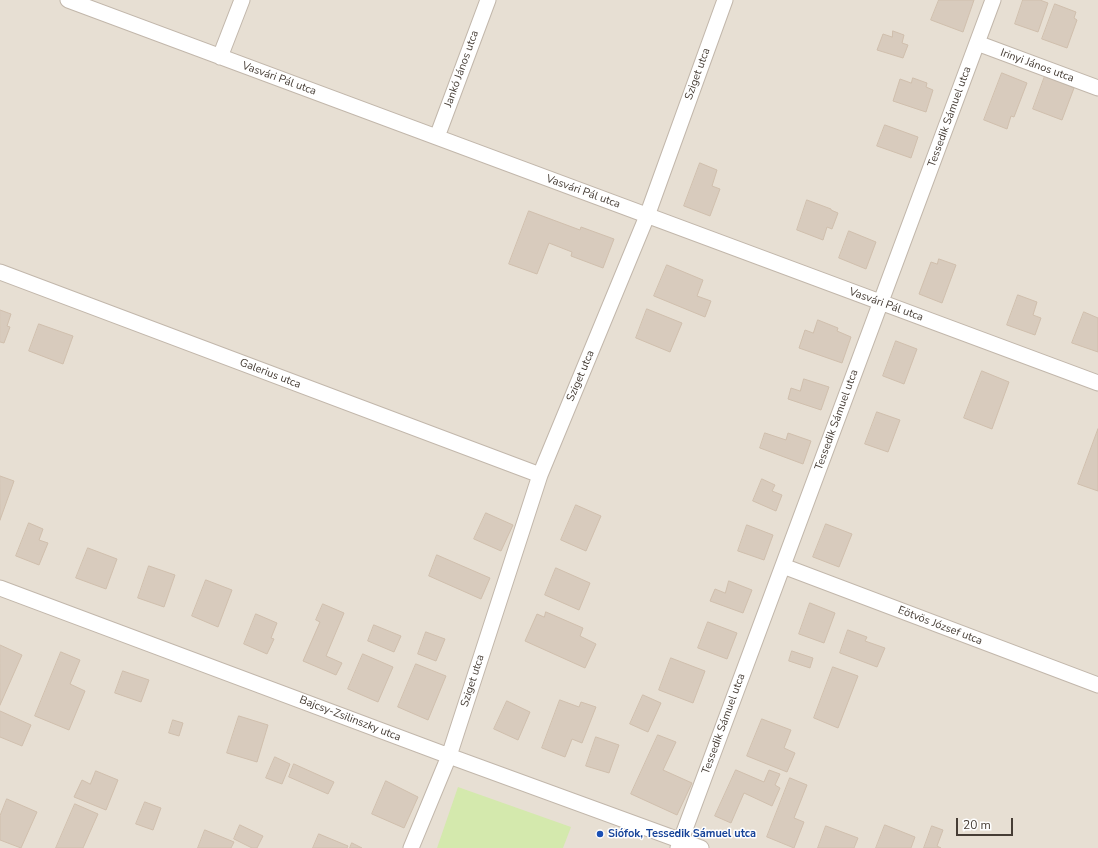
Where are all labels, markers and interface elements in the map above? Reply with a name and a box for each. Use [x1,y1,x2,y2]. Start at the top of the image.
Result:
street label: Jankó János utca [442,29,482,109]
street label: Sziget utca [683,46,713,102]
street label: Irinyi János utca [998,47,1076,85]
street label: Vasvári Pál utca [240,59,318,99]
street label: Tessedik Sámuel utca [926,65,974,169]
street label: Vasvári Pál utca [544,172,622,212]
street label: Vasvári Pál utca [847,285,925,325]
street label: Sziget utca [564,348,598,404]
street label: Galerius utca [238,356,302,392]
street label: Tessedik Sámuel utca [813,368,861,472]
street label: Eötvös József utca [896,604,984,648]
street label: Sziget utca [458,653,488,709]
street label: Tessedik Sámuel utca [700,672,748,776]
street label: Bajcsy-Zsilinszky utca [297,694,403,744]
scale bar [958,810,1015,836]
text: 20 m [963,817,991,833]
place label: Siófok, Tessedik Sámuel utca [608,827,756,841]
marker: Siófok, Tessedik Sámuel utca [595,829,605,839]

